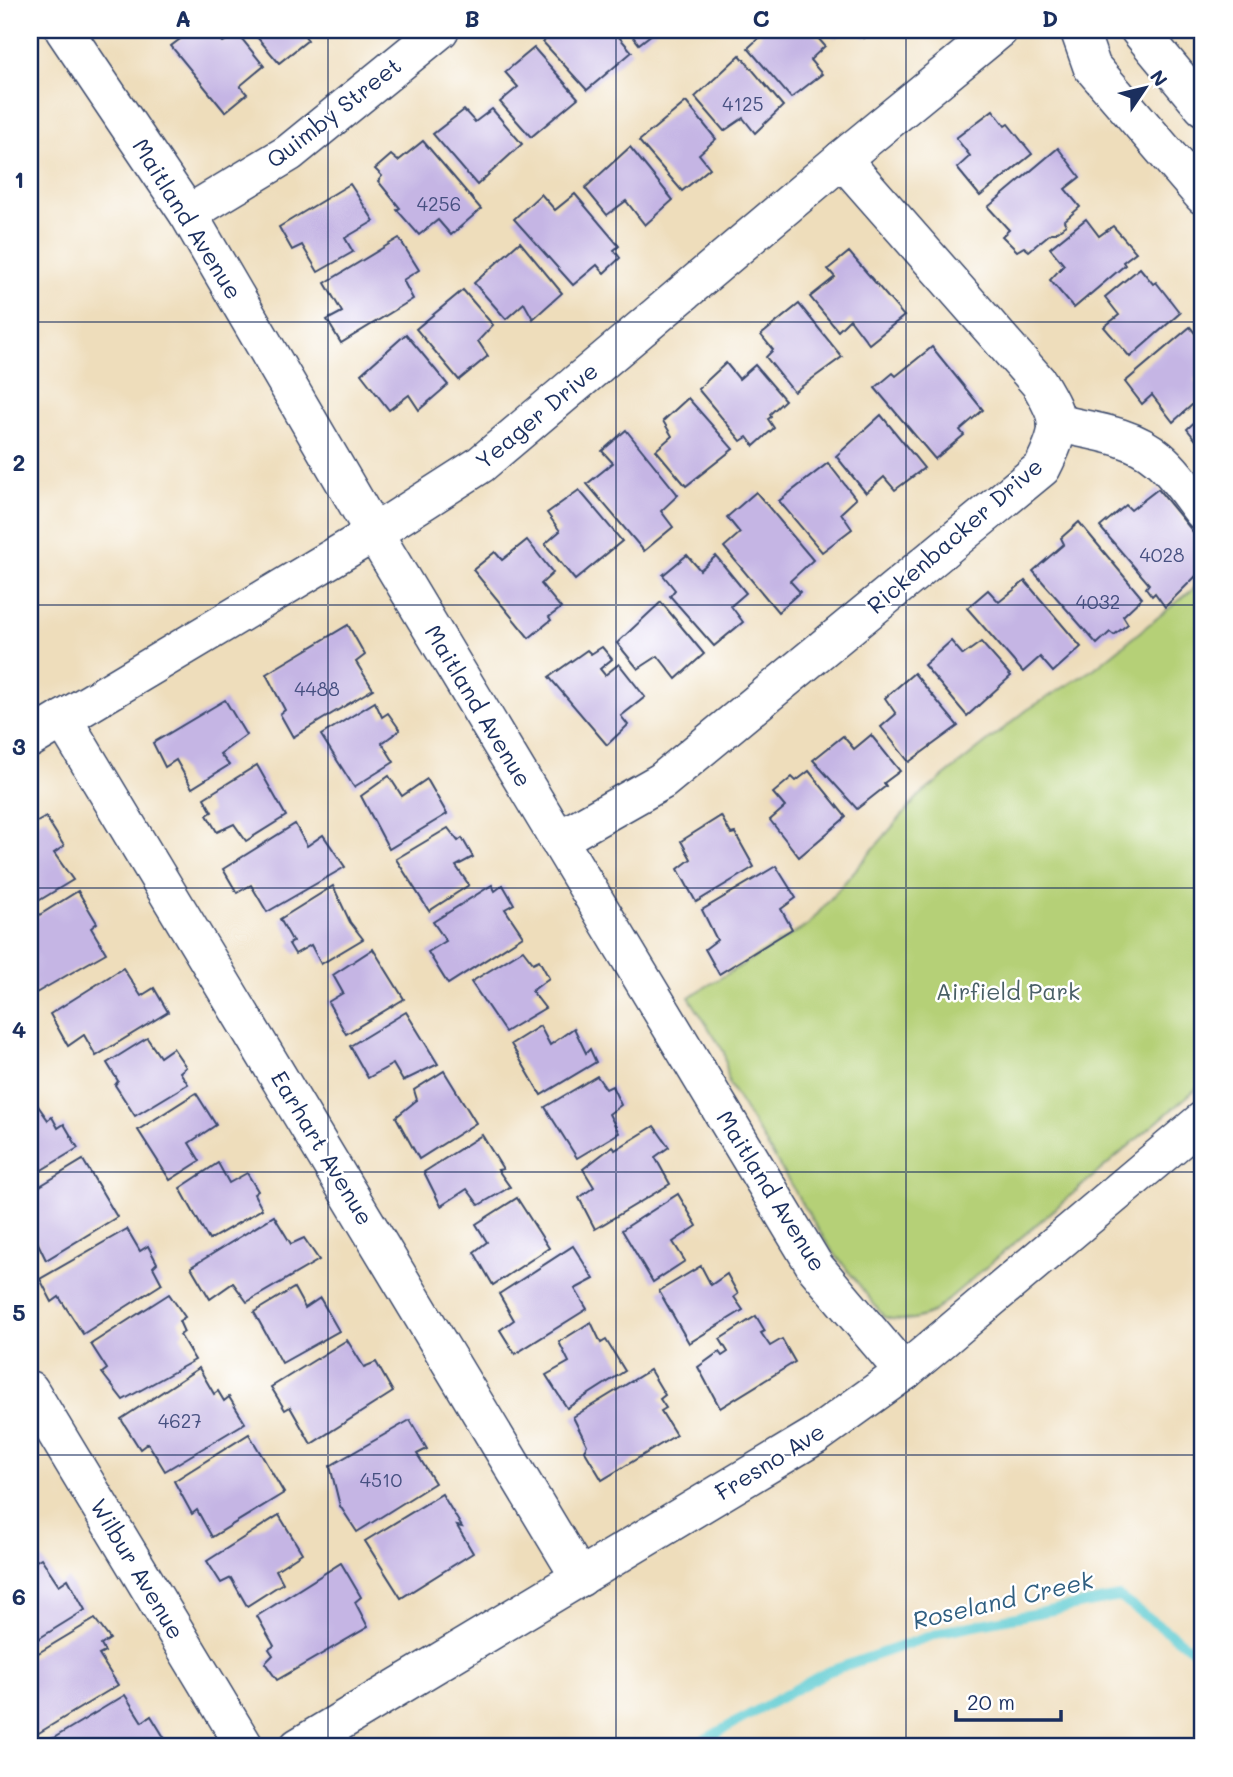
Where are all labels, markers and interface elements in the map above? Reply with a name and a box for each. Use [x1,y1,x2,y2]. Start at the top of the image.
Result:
text: A [175,3,191,33]
text: B [464,3,480,33]
text: C [752,3,770,33]
text: D [1042,3,1058,33]
street label: Quimby Street [260,50,407,174]
north arrow [1110,52,1180,122]
text: N [1145,65,1174,91]
house number: 4125 [722,91,764,116]
street label: Maitland Avenue [126,132,249,305]
text: 1 [14,164,24,194]
house number: 4256 [417,191,461,216]
street label: Yeager Drive [469,355,604,475]
text: 2 [13,447,25,477]
street label: Rickenbacker Drive [860,451,1048,620]
house number: 4028 [1140,542,1184,567]
house number: 4032 [1076,589,1120,614]
street label: Maitland Avenue [419,619,539,792]
house number: 4488 [294,676,340,701]
text: 3 [12,731,26,761]
park label: Airfield Park [936,976,1080,1006]
text: 4 [12,1014,26,1044]
street label: Earhart Avenue [265,1065,381,1230]
street label: Maitland Avenue [710,1104,833,1277]
text: 5 [12,1297,26,1327]
house number: 4627 [158,1408,202,1433]
street label: Fresno Ave [709,1416,830,1507]
house number: 4510 [360,1467,402,1492]
street label: Wilbur Avenue [84,1493,192,1644]
water label: Roseland Creek [909,1563,1097,1635]
text: 6 [12,1581,26,1611]
scale bar [956,1679,1062,1723]
text: 20 m [967,1688,1015,1715]

